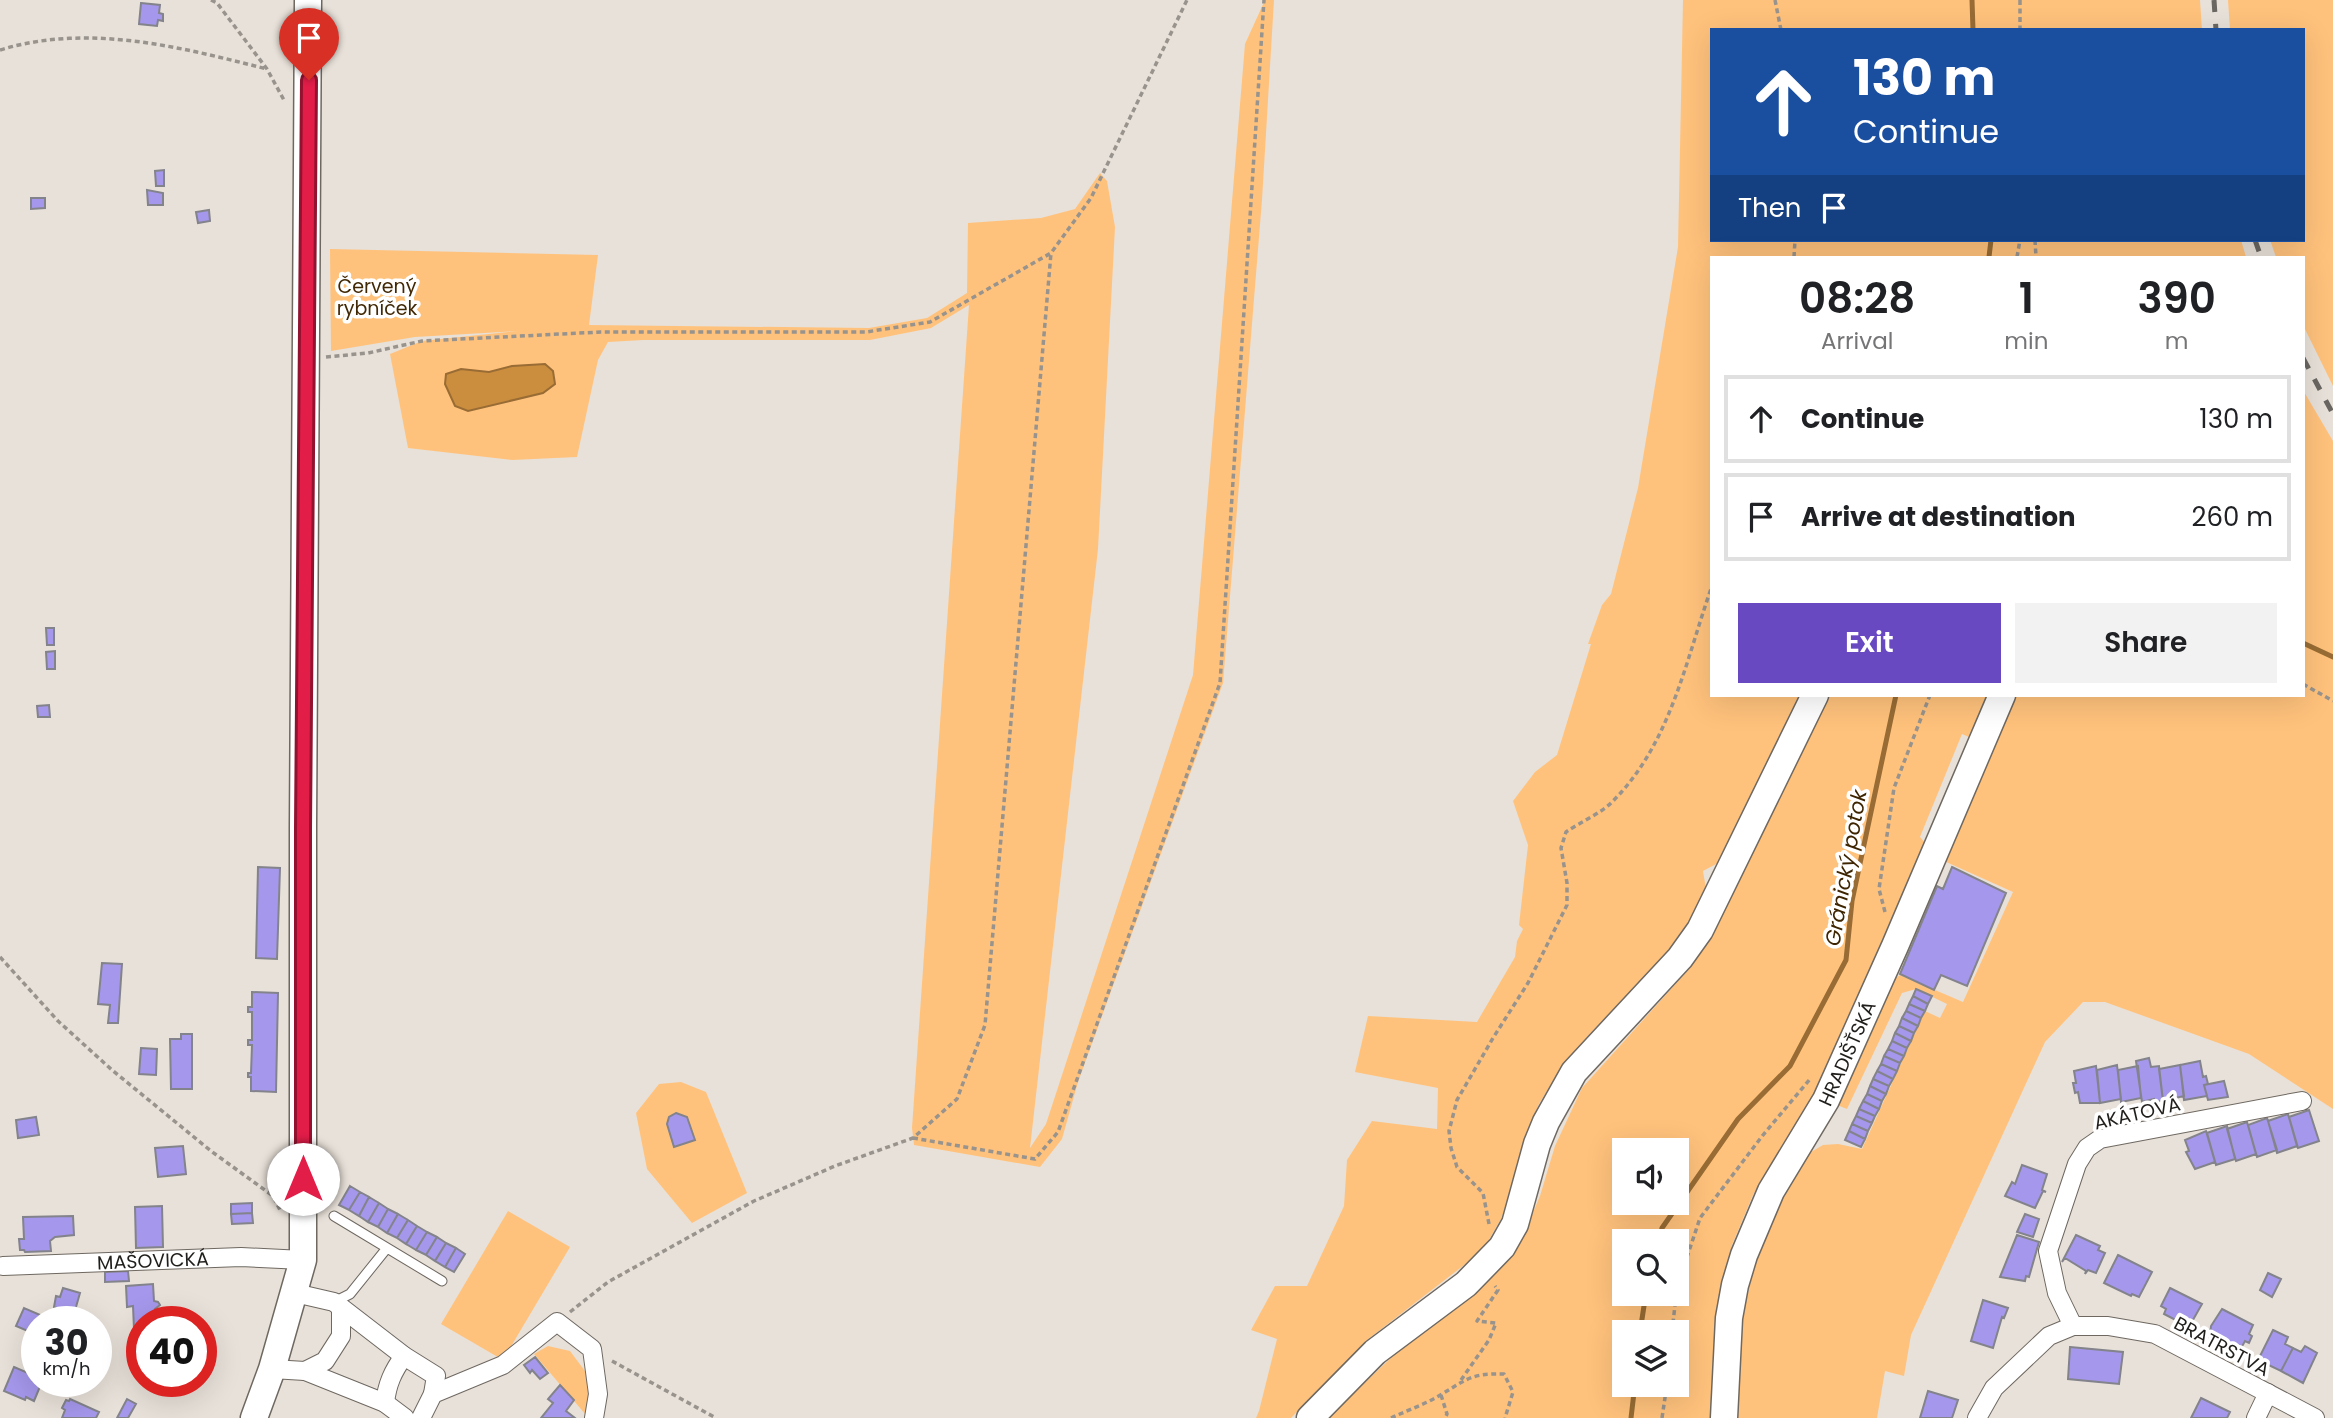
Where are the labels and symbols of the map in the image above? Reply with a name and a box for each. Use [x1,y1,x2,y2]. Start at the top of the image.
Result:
pin [279,8,339,80]
park label: Červený rybníček [337,273,417,322]
water label: Gránický potok [1817,786,1874,948]
street label: HRADIŠŤSKÁ [1812,996,1883,1110]
street label: AKÁTOVÁ [2091,1090,2183,1137]
position arrow [266,1142,340,1216]
street label: MAŠOVICKÁ [97,1245,209,1276]
speed limit sign: 40 [126,1306,217,1397]
street label: BRATRSTVA [2169,1310,2275,1383]

